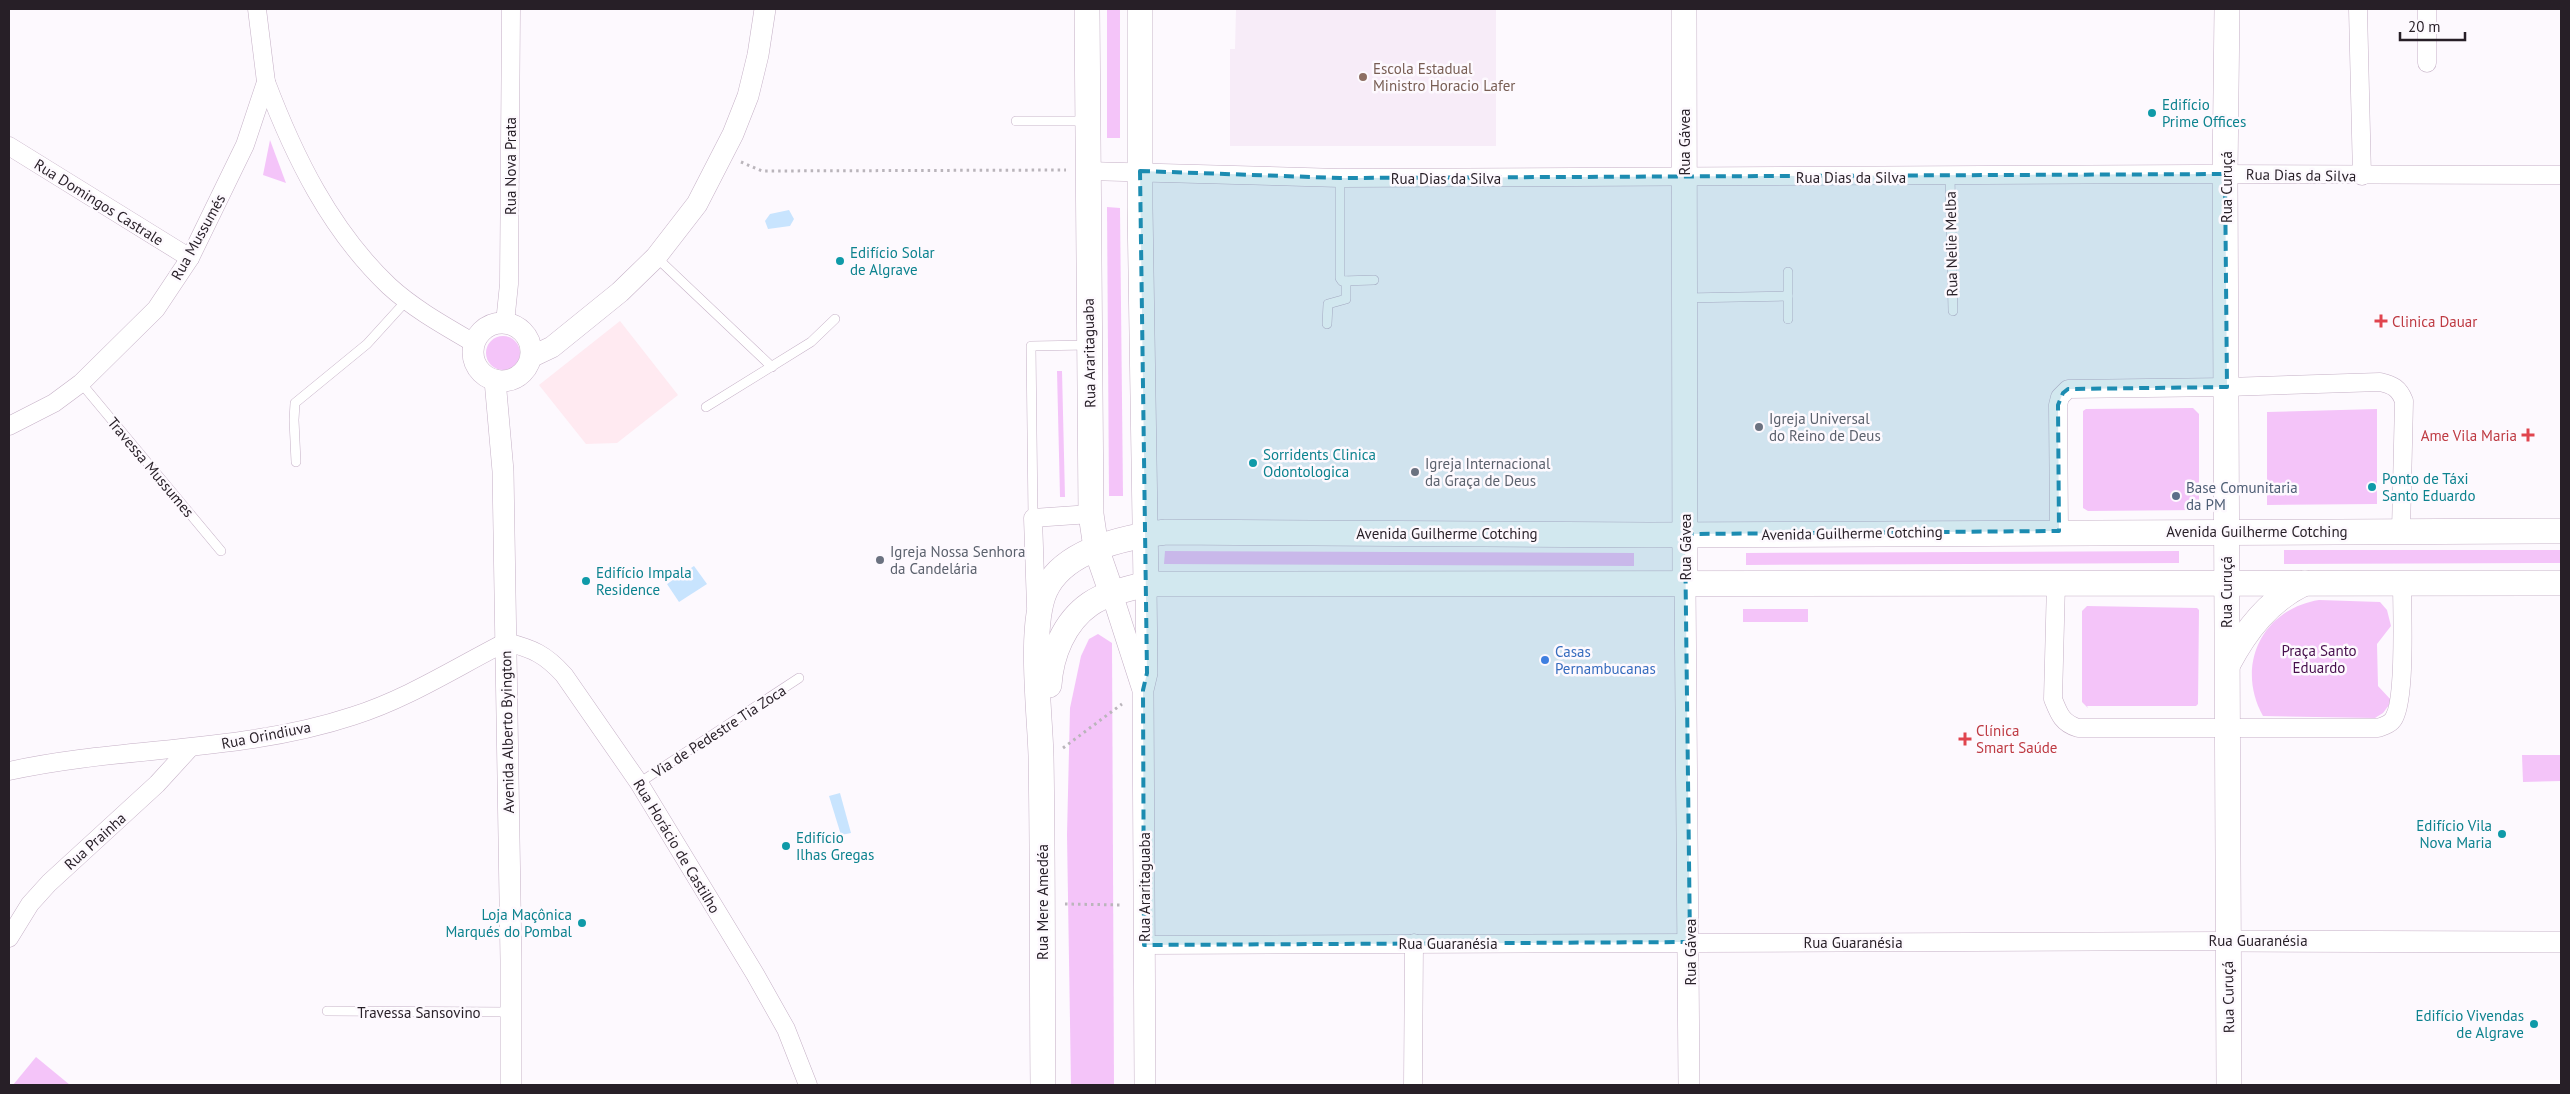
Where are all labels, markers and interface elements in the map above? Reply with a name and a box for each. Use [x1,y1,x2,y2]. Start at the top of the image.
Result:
scale bar [2400,10,2465,42]
text: 20 m [2408,17,2441,36]
place label: Escola Estadual Ministro Horacio Lafer [1373,59,1515,95]
marker: Escola Estadual Ministro Horacio Lafer [1357,71,1369,83]
place label: Edifício Prime Offices [2162,95,2246,131]
marker: Edifício Prime Offices [2146,107,2158,119]
street label: Rua Gávea [1675,108,1694,176]
street label: Rua Nova Prata [501,117,520,215]
street label: Rua Curuçá [2217,151,2236,223]
street label: Rua Domingos Castrale [31,155,167,249]
street label: Rua Dias da Silva [2246,165,2356,185]
street label: Rua Dias da Silva [1796,168,1906,187]
street label: Rua Dias da Silva [1391,169,1501,188]
street label: Rua Mussumés [167,191,229,283]
street label: Rua Nelie Melba [1941,191,1961,297]
place label: Edifício Solar de Algrave [850,243,935,279]
marker: Edifício Solar de Algrave [834,255,846,267]
street label: Rua Araritaguaba [1079,298,1099,408]
place label: Clinica Dauar [2392,312,2477,331]
marker: Clinica Dauar [2374,314,2388,328]
place label: Igreja Universal do Reino de Deus [1769,409,1881,445]
street label: Travessa Mussumes [104,413,198,521]
marker: Igreja Universal do Reino de Deus [1753,421,1765,433]
place label: Ame Vila Maria [2421,426,2517,445]
marker: Ame Vila Maria [2521,428,2535,442]
place label: Sorridents Clinica Odontologica [1263,445,1376,481]
place label: Igreja Internacional da Graça de Deus [1425,454,1551,490]
marker: Sorridents Clinica Odontologica [1247,457,1259,469]
marker: Igreja Internacional da Graça de Deus [1409,466,1421,478]
place label: Ponto de Táxi Santo Eduardo [2382,469,2475,505]
place label: Base Comunitaria da PM [2186,478,2298,514]
marker: Ponto de Táxi Santo Eduardo [2366,481,2378,493]
marker: Base Comunitaria da PM [2170,490,2182,502]
street label: Rua Gávea [1676,513,1695,581]
street label: Avenida Guilherme Cotching [1761,522,1943,544]
street label: Avenida Guilherme Cotching [2166,522,2348,541]
street label: Avenida Guilherme Cotching [1356,524,1538,543]
place label: Igreja Nossa Senhora da Candelária [890,542,1025,578]
marker: Igreja Nossa Senhora da Candelária [874,554,886,566]
street label: Rua Curuçá [2217,556,2236,628]
place label: Edifício Impala Residence [596,563,692,599]
marker: Edifício Impala Residence [580,575,592,587]
park label: Praça Santo Eduardo [2281,641,2357,677]
place label: Casas Pernambucanas [1555,642,1656,678]
street label: Avenida Alberto Byington [496,650,518,814]
marker: Casas Pernambucanas [1539,654,1551,666]
street label: Via de Pedestre Tia Zoca [648,681,789,782]
street label: Rua Orindiuva [220,717,312,753]
place label: Clínica Smart Saúde [1976,721,2057,757]
marker: Clínica Smart Saúde [1958,732,1972,746]
street label: Rua Horácio de Castilho [629,775,725,917]
street label: Rua Prainha [60,808,130,874]
place label: Edifício Vila Nova Maria [2416,816,2492,852]
place label: Edifício Ilhas Gregas [796,828,874,864]
marker: Edifício Vila Nova Maria [2496,828,2508,840]
street label: Rua Araritaguaba [1135,832,1154,942]
marker: Edifício Ilhas Gregas [780,840,792,852]
street label: Rua Mere Amedéa [1033,844,1052,960]
place label: Loja Maçônica Marqués do Pombal [445,905,573,941]
marker: Loja Maçônica Marqués do Pombal [576,917,588,929]
street label: Rua Gávea [1681,918,1700,986]
street label: Rua Guaranésia [2208,931,2308,950]
street label: Rua Guaranésia [1803,933,1903,952]
street label: Rua Guaranésia [1398,934,1498,953]
street label: Rua Curuçá [2218,961,2238,1033]
street label: Travessa Sansovino [357,1003,481,1022]
place label: Edifício Vivendas de Algrave [2415,1006,2524,1042]
marker: Edifício Vivendas de Algrave [2528,1018,2540,1030]

